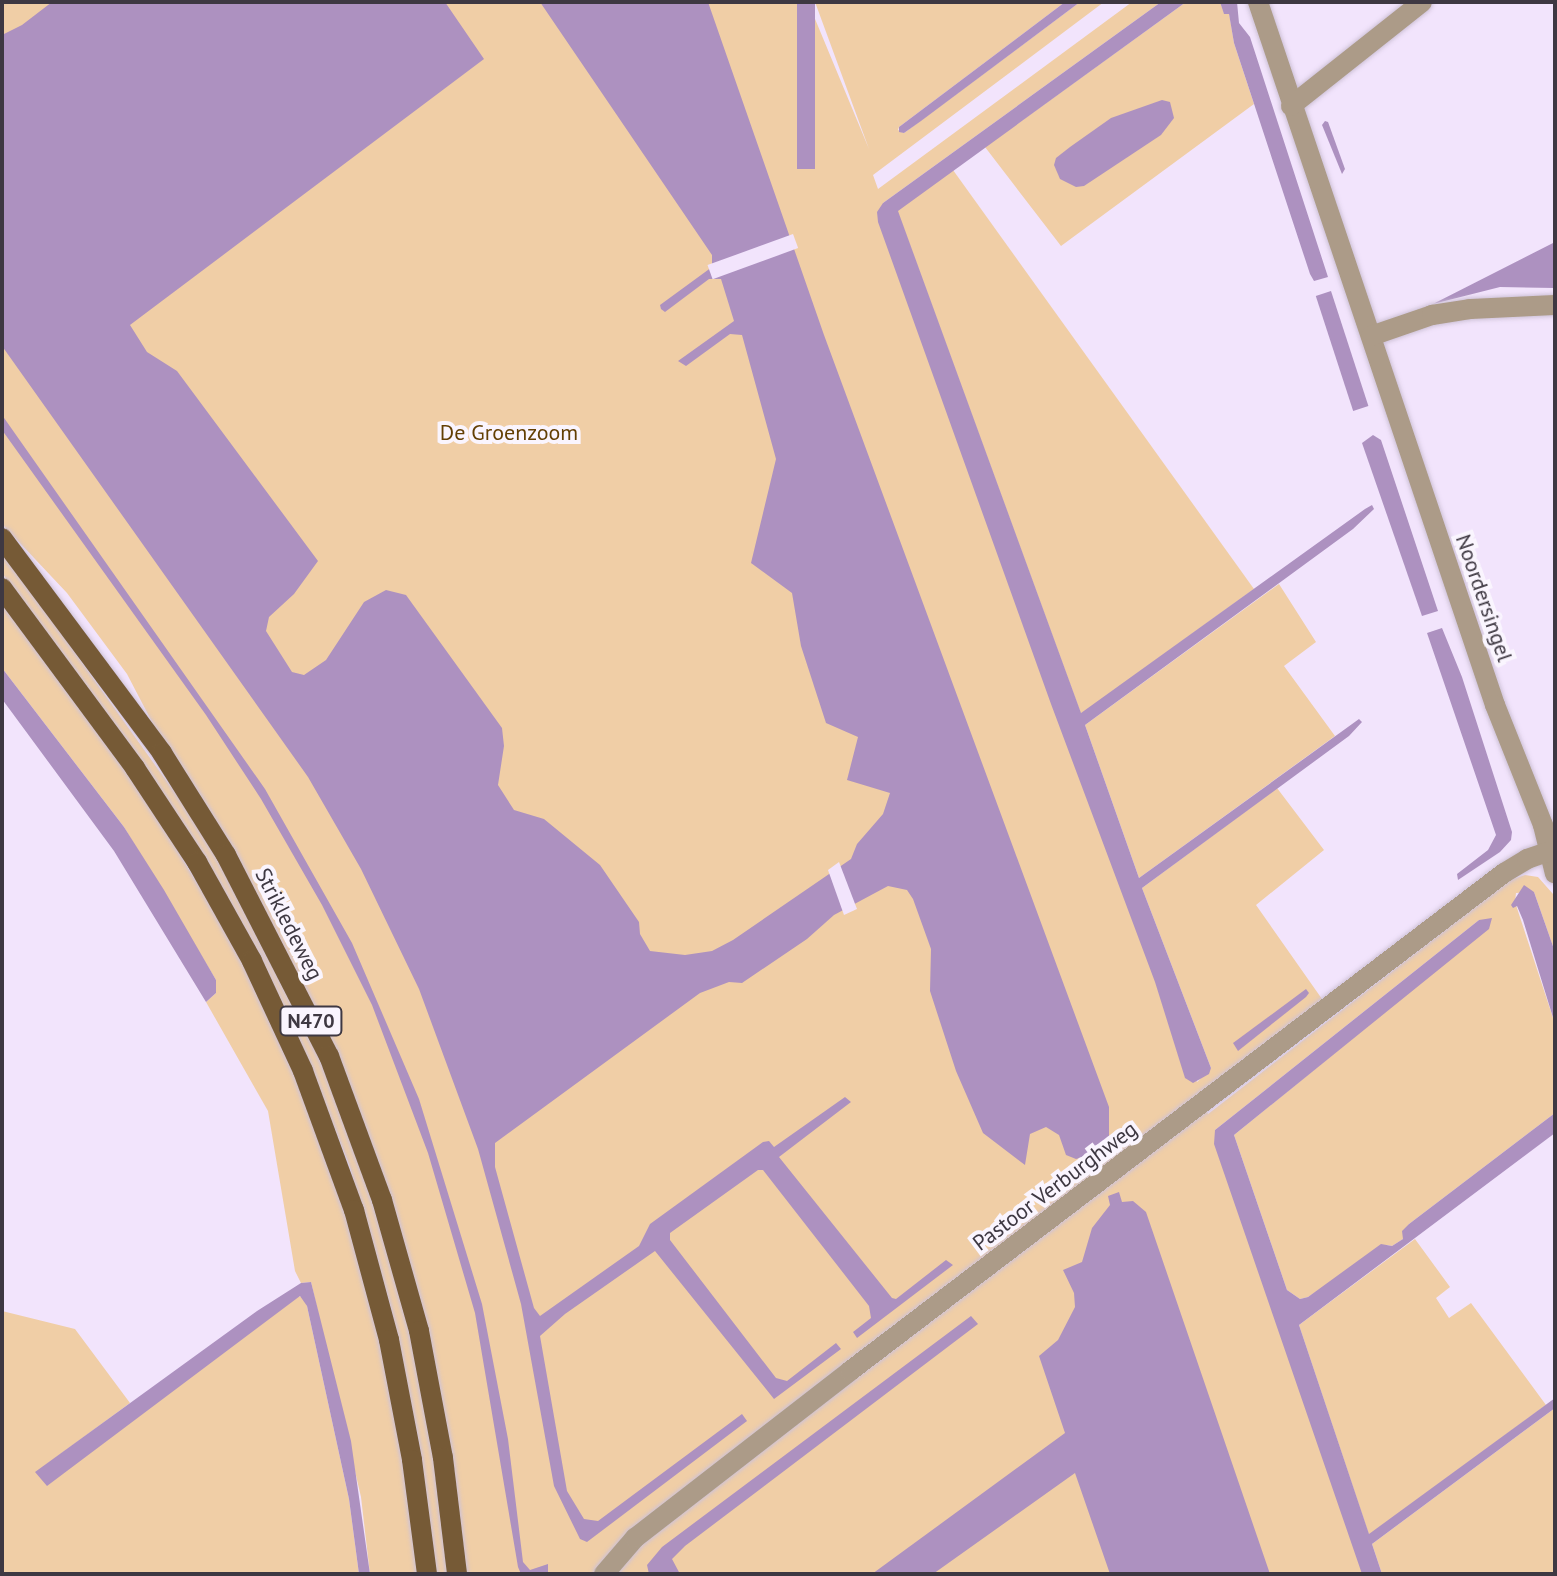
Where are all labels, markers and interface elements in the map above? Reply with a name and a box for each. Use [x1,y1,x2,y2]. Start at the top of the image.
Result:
park label: De Groenzoom [440,420,578,446]
street label: Noordersingel [1450,531,1518,665]
street label: Strikledeweg [250,864,328,984]
road number: N470 [279,1005,343,1037]
street label: Pastoor Verburghweg [967,1115,1143,1257]

